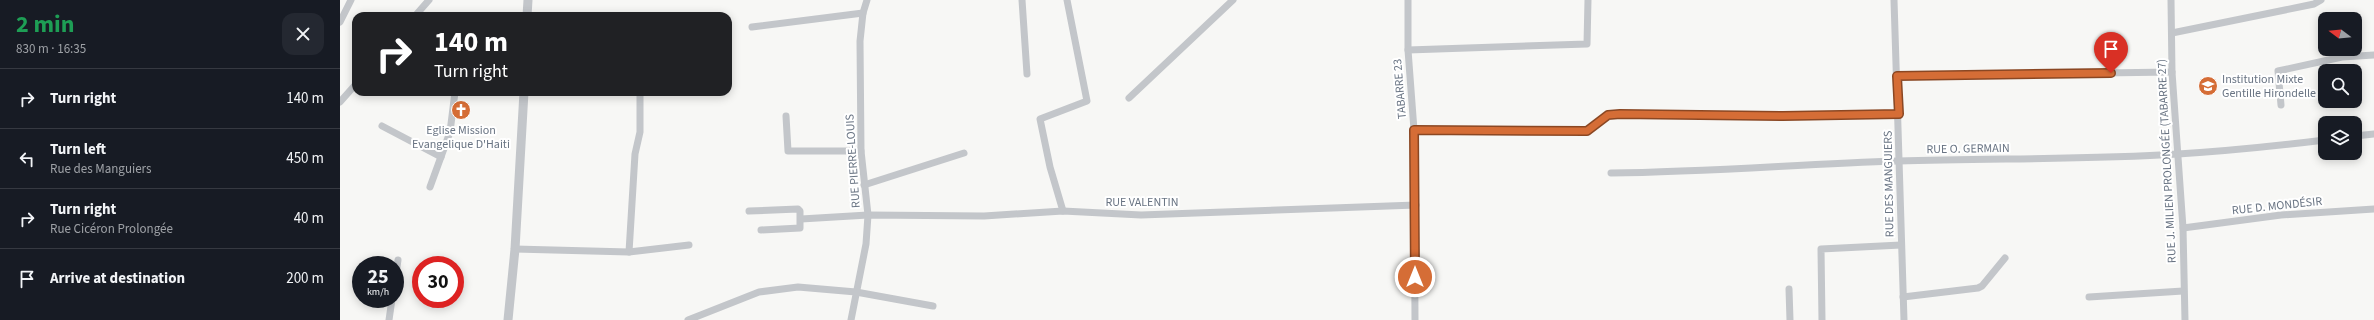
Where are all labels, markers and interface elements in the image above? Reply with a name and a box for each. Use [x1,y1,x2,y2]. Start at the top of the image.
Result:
text: 2 min [16,7,74,42]
north arrow [2318,12,2362,56]
map controls [2318,12,2362,160]
button: close [282,13,324,55]
text: 140 m [434,22,508,62]
icon: right [368,28,420,80]
pin [2094,32,2128,73]
icon: arrive [2100,38,2122,60]
text: 830 m · 16:35 [16,40,86,58]
street label: TABARRE 23 [1389,58,1411,120]
street label: RUE J. MILIEN PROLONGÉE (TABARRE 27) [2153,58,2181,264]
text: Turn right [434,59,508,84]
button: search [2318,64,2362,108]
place label: Institution Mixte Gentille Hirondelle [2222,71,2316,102]
school or university icon: Institution Mixte Gentille Hirondelle [2197,75,2219,97]
icon: right [16,88,38,110]
text: Turn right [50,88,116,109]
text: 140 m [286,88,324,109]
church icon: Eglise Mission Evangelique D'Haiti [450,99,472,121]
street label: RUE PIERRE-LOUIS [841,113,865,209]
button: layers [2318,116,2362,160]
place label: Eglise Mission Evangelique D'Haiti [412,122,510,153]
street label: RUE DES MANGUIERS [1880,131,1898,237]
text: Turn left [50,139,106,160]
street label: RUE O. GERMAIN [1926,140,2010,158]
icon: left [16,148,38,170]
text: 450 m [286,148,324,169]
text: Rue des Manguiers [50,160,152,178]
street label: RUE D. MONDÉSIR [2231,193,2323,219]
street label: RUE VALENTIN [1105,194,1179,211]
text: Turn right [50,199,116,220]
icon: right [16,208,38,230]
text: 40 m [294,208,324,229]
text: Rue Cicéron Prolongée [50,220,173,238]
speed limit sign: 30 [412,256,464,308]
position arrow [1394,256,1436,298]
text: 25 [367,263,389,291]
icon: arrive [16,268,38,290]
text: Arrive at destination [50,268,185,289]
text: 200 m [286,268,324,289]
text: km/h [367,285,389,299]

